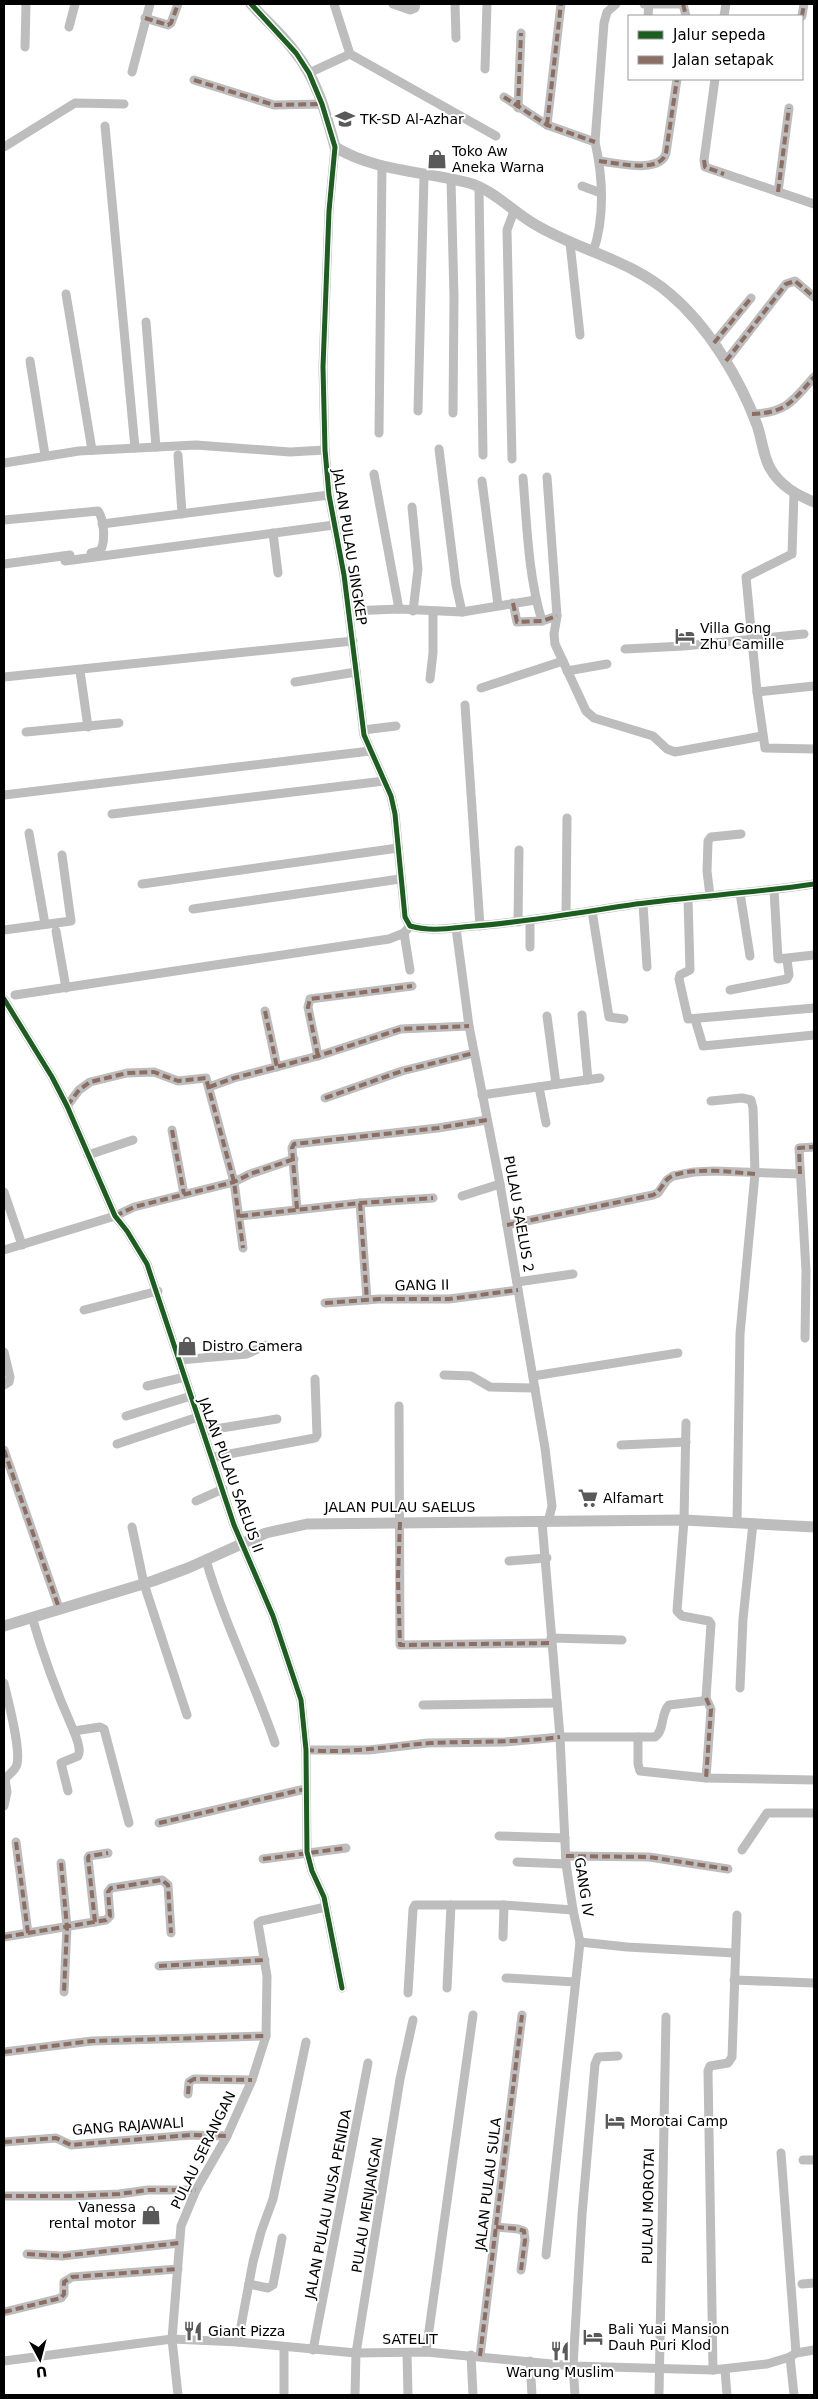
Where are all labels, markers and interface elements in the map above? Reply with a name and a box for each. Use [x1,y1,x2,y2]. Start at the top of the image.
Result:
legend [628,15,803,80]
text: Jalur sepeda [672,26,766,44]
text: Jalan setapak [672,51,774,69]
school or university icon: TK-SD Al-Azhar [334,108,356,130]
place label: TK-SD Al-Azhar [359,111,464,127]
place label: Toko Aw Aneka Warna [451,143,544,175]
shop icon: Toko Aw Aneka Warna [426,148,448,170]
street label: JALAN PULAU SINGKEP [330,467,370,626]
place label: Villa Gong Zhu Camille [700,620,784,652]
hotel icon: Villa Gong Zhu Camille [674,625,696,647]
street label: PULAU SAELUS 2 [501,1154,537,1274]
street label: GANG II [395,1277,449,1293]
shop icon: Distro Camera [176,1335,198,1357]
place label: Distro Camera [202,1338,303,1354]
street label: JALAN PULAU SAELUS II [195,1394,267,1555]
supermarket icon: Alfamart [577,1487,599,1509]
place label: Alfamart [603,1490,664,1506]
street label: JALAN PULAU SAELUS [324,1499,476,1515]
street label: GANG IV [571,1856,597,1918]
street label: PULAU SERANGAN [168,2089,238,2211]
street label: JALAN PULAU NUSA PENIDA [302,2107,354,2301]
hotel icon: Morotai Camp [604,2110,626,2132]
place label: Morotai Camp [630,2113,728,2129]
street label: GANG RAJAWALI [71,2114,185,2138]
street label: JALAN PULAU SULA [472,2116,504,2252]
street label: PULAU MENJANGAN [348,2136,386,2274]
street label: PULAU MOROTAI [639,2148,657,2264]
place label: Vanessa rental motor [49,2199,136,2231]
shop icon: Vanessa rental motor [140,2204,162,2226]
restaurant icon: Giant Pizza [182,2320,204,2342]
place label: Bali Yuai Mansion Dauh Puri Klod [608,2321,729,2353]
place label: Giant Pizza [208,2323,285,2339]
hotel icon: Bali Yuai Mansion Dauh Puri Klod [582,2326,604,2348]
street label: SATELIT [382,2331,438,2347]
north arrow [15,2334,65,2384]
restaurant icon: Warung Muslim [549,2340,571,2362]
text: U [35,2363,48,2381]
place label: Warung Muslim [506,2364,614,2380]

